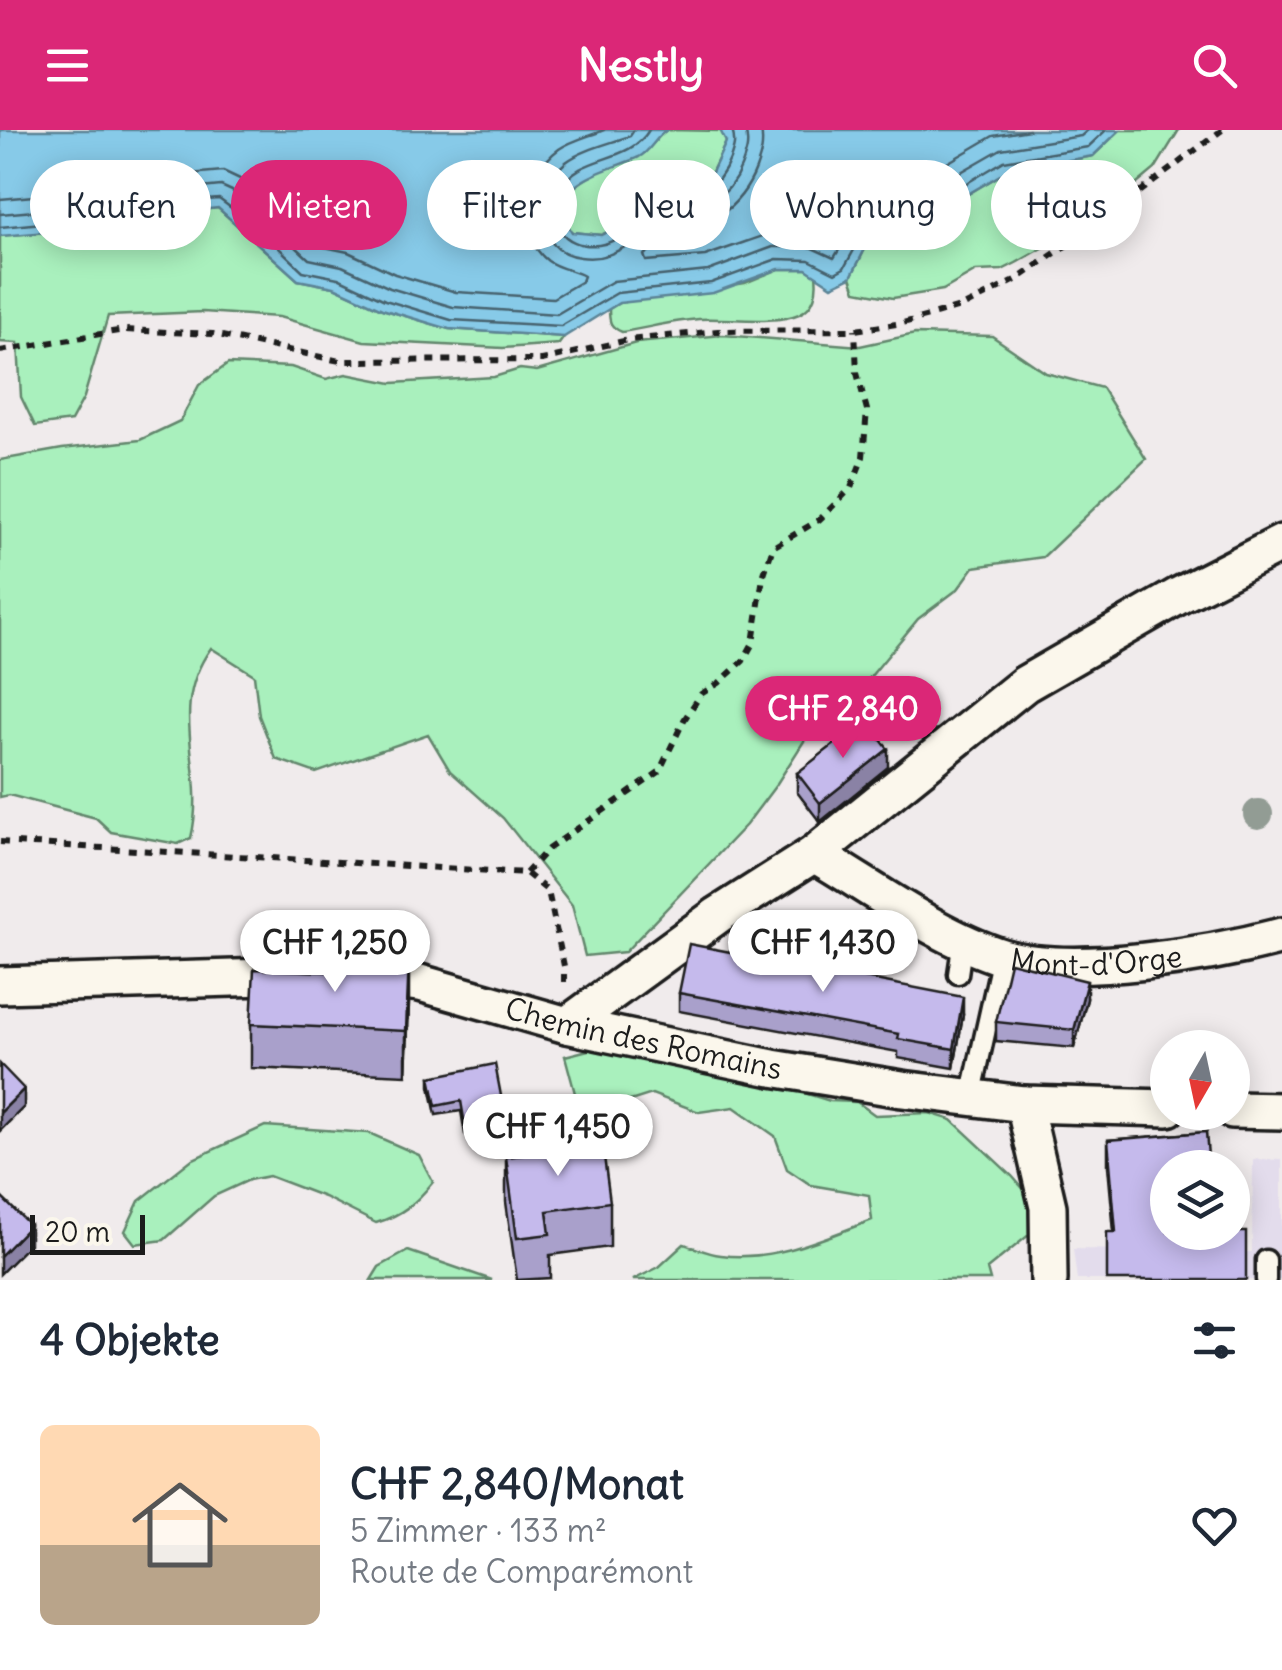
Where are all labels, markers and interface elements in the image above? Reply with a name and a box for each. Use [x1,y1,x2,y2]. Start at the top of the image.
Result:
text: Nestly [578,37,704,93]
icon: menu [40,38,95,93]
icon: search [1187,38,1242,93]
chip: Kaufen [30,160,211,250]
chip: Mieten [231,160,407,250]
chip: Filter [427,160,577,250]
chip: Neu [597,160,730,250]
chip: Wohnung [750,160,971,250]
chip: Haus [991,160,1142,250]
pin: CHF 2,840 [729,676,957,761]
text: CHF 2,840 [767,688,919,729]
pin: CHF 1,250 [221,910,449,995]
pin: CHF 1,430 [709,910,937,995]
text: CHF 1,250 [262,922,408,963]
text: CHF 1,430 [750,922,896,963]
street label: Mont-d'Orge [1008,937,1184,983]
street label: Chemin des Romains [501,988,784,1087]
north arrow [1150,1030,1250,1130]
map controls [1150,1030,1250,1250]
pin: CHF 1,450 [444,1094,672,1179]
text: CHF 1,450 [485,1106,631,1147]
button: layers [1150,1150,1250,1250]
scale bar [30,1210,145,1254]
text: 20 m [45,1214,110,1250]
icon: filters [1187,1313,1242,1368]
text: 4 Objekte [40,1314,220,1366]
text: CHF 2,840/Monat [350,1458,684,1510]
icon: home [120,1465,240,1585]
icon: heart [1187,1498,1242,1553]
text: 5 Zimmer · 133 m² [350,1510,607,1551]
text: Route de Comparémont [350,1551,693,1592]

